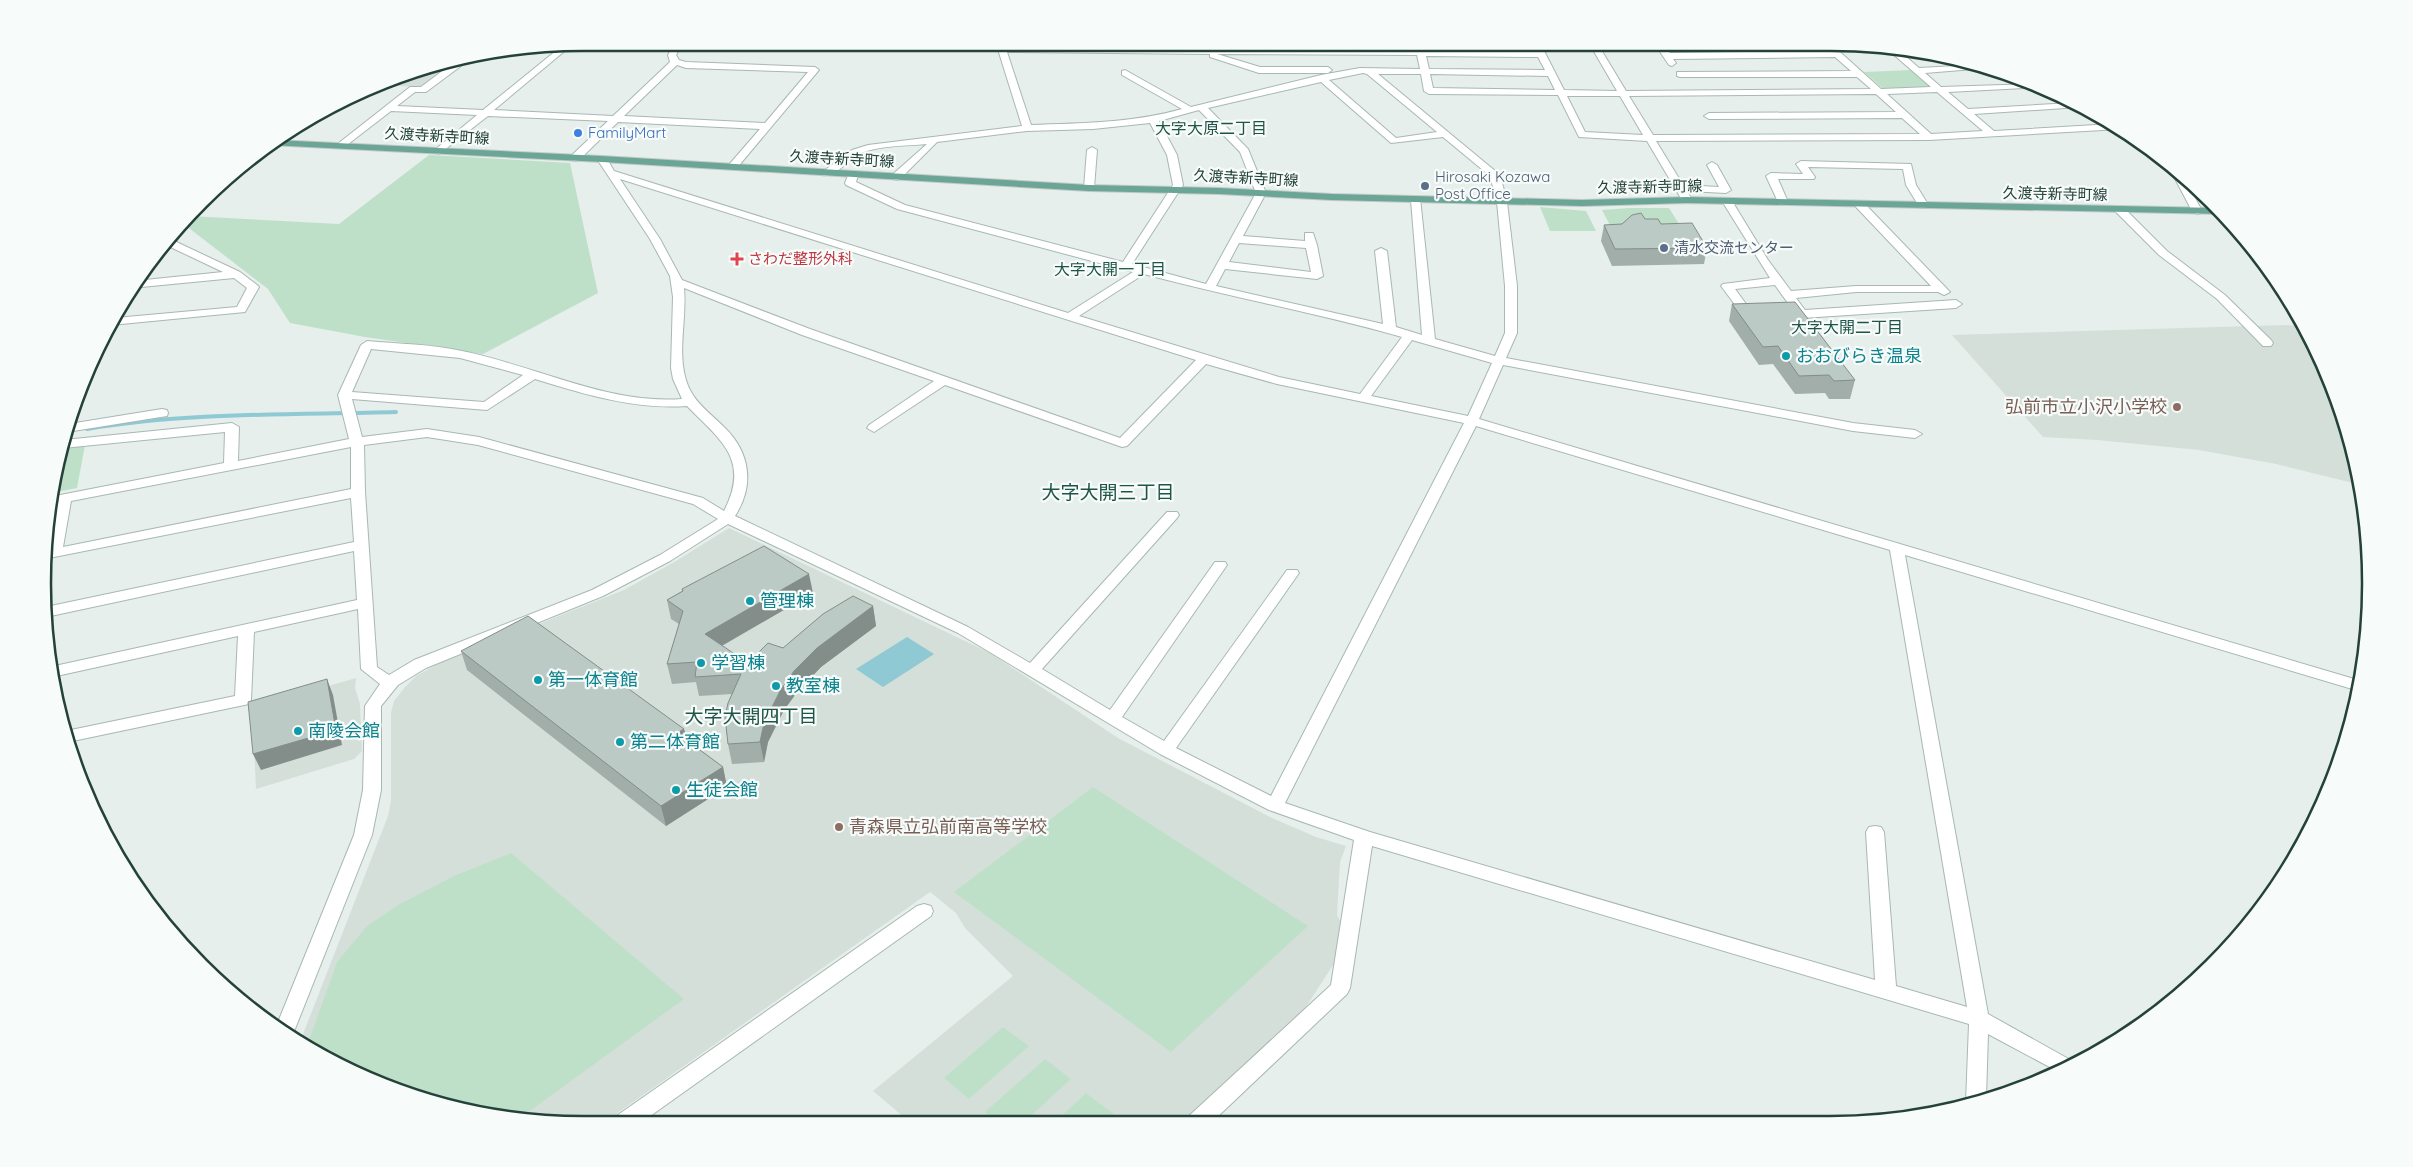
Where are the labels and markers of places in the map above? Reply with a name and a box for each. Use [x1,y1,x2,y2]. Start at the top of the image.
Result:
place label: FamilyMart [588,123,666,142]
marker: FamilyMart [572,127,584,139]
place label: Hirosaki Kozawa Post Office [1435,167,1550,203]
marker: Hirosaki Kozawa Post Office [1419,180,1431,192]
place label: 清水交流センター [1674,238,1794,257]
marker: 清水交流センター [1658,242,1670,254]
place label: さわだ整形外科 [748,249,853,268]
marker: さわだ整形外科 [730,252,744,266]
place label: おおびらき温泉 [1796,344,1922,367]
marker: おおびらき温泉 [1780,350,1792,362]
place label: 弘前市立小沢小学校 [2005,395,2167,418]
marker: 弘前市立小沢小学校 [2171,401,2183,413]
place label: 管理棟 [760,589,814,612]
marker: 管理棟 [744,595,756,607]
place label: 学習棟 [711,651,765,674]
marker: 学習棟 [695,657,707,669]
place label: 第一体育館 [548,668,638,691]
marker: 第一体育館 [532,674,544,686]
place label: 教室棟 [786,674,840,697]
marker: 教室棟 [770,680,782,692]
place label: 南陵会館 [308,719,380,742]
marker: 南陵会館 [292,725,304,737]
place label: 第二体育館 [630,730,720,753]
marker: 第二体育館 [614,736,626,748]
place label: 生徒会館 [686,778,758,801]
marker: 生徒会館 [670,784,682,796]
place label: 青森県立弘前南高等学校 [849,815,1047,838]
marker: 青森県立弘前南高等学校 [833,821,845,833]

